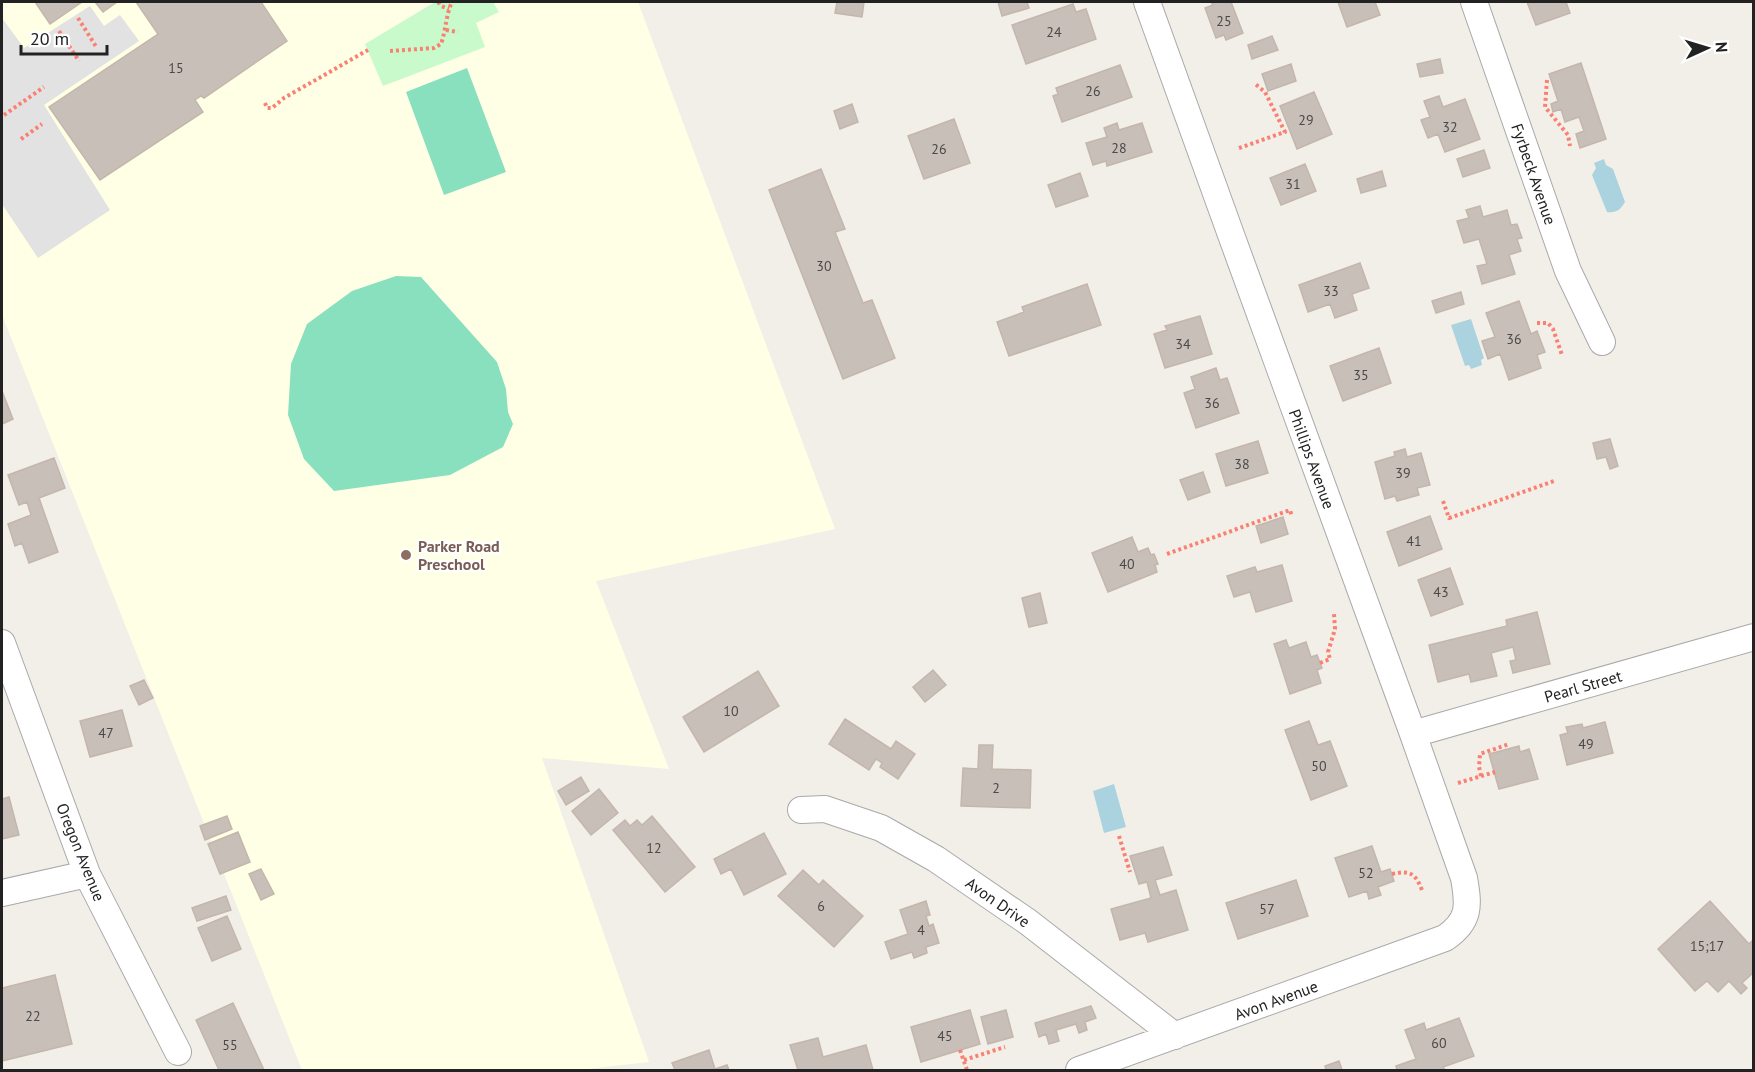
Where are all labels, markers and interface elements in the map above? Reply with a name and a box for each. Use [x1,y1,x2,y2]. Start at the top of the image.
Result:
house number: 25 [1216,12,1232,30]
scale bar [21,18,106,56]
north arrow [1677,18,1737,78]
house number: 24 [1046,23,1062,41]
text: 20 m [30,27,69,50]
text: N [1712,41,1732,53]
house number: 15 [168,59,184,77]
house number: 26 [1085,82,1101,100]
house number: 29 [1298,111,1314,129]
house number: 32 [1442,118,1458,136]
street label: Fyrbeck Avenue [1507,121,1561,227]
house number: 28 [1111,139,1127,157]
house number: 26 [931,140,947,158]
house number: 31 [1285,175,1301,193]
house number: 30 [816,257,832,275]
house number: 33 [1323,282,1339,300]
house number: 36 [1506,330,1522,348]
house number: 34 [1175,335,1191,353]
house number: 35 [1353,366,1369,384]
house number: 36 [1204,394,1220,412]
street label: Phillips Avenue [1285,406,1339,512]
house number: 38 [1234,455,1250,473]
house number: 39 [1395,464,1411,482]
house number: 41 [1406,532,1422,550]
place label: Parker Road Preschool [418,536,500,574]
marker: Parker Road Preschool [399,548,413,562]
house number: 40 [1119,555,1135,573]
house number: 43 [1433,583,1449,601]
street label: Pearl Street [1542,665,1625,707]
house number: 10 [723,702,739,720]
house number: 47 [98,724,114,742]
house number: 49 [1578,735,1594,753]
house number: 50 [1311,757,1327,775]
house number: 2 [992,779,1000,797]
street label: Oregon Avenue [52,800,110,904]
house number: 12 [646,839,662,857]
house number: 52 [1358,864,1374,882]
street label: Avon Drive [962,873,1034,931]
house number: 6 [817,897,825,915]
house number: 57 [1259,900,1275,918]
house number: 4 [917,921,925,939]
house number: 15;17 [1690,937,1724,955]
street label: Avon Avenue [1232,976,1320,1024]
house number: 22 [25,1007,41,1025]
house number: 45 [937,1027,953,1045]
house number: 60 [1431,1034,1447,1052]
house number: 55 [222,1036,238,1054]

